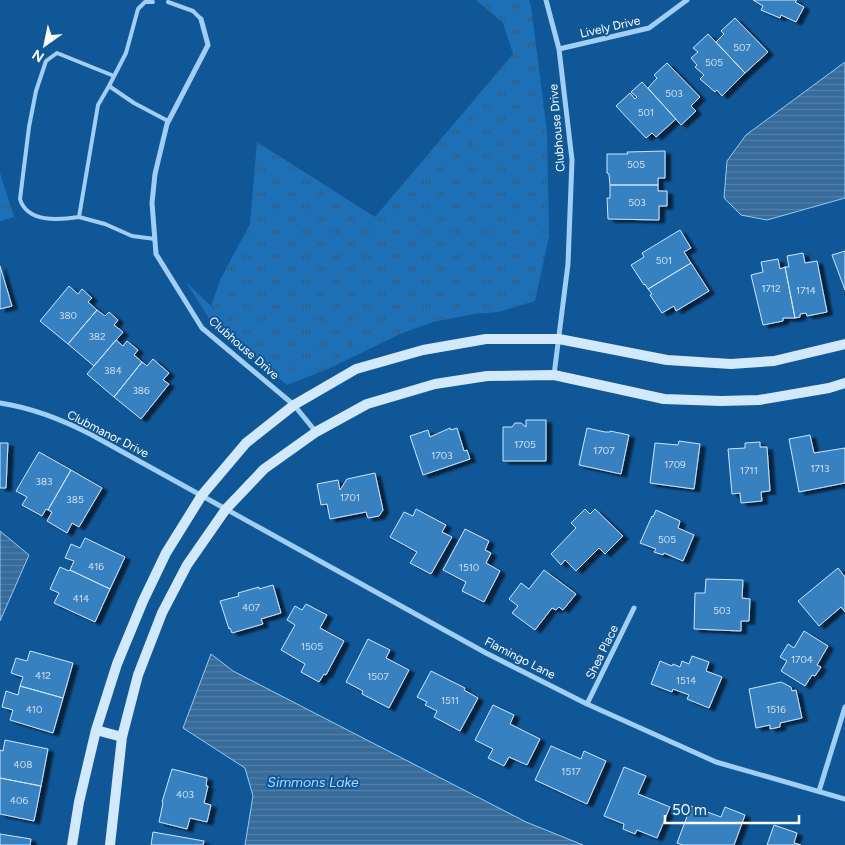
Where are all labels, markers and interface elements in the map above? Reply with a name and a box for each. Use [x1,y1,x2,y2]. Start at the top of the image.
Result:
street label: Lively Drive [579,13,642,41]
north arrow [20,20,70,70]
house number: 507 [733,41,751,54]
text: N [29,45,47,66]
house number: 505 [705,56,723,69]
street label: Clubhouse Drive [546,83,568,173]
house number: 503 [665,87,683,100]
house number: 501 [638,106,654,119]
house number: 505 [627,158,645,171]
house number: 503 [628,196,646,209]
house number: 501 [656,254,672,267]
house number: 1712 [761,282,781,295]
house number: 1714 [796,284,816,297]
house number: 380 [59,309,77,322]
street label: Clubhouse Drive [206,314,282,383]
house number: 382 [88,330,106,343]
house number: 384 [104,364,122,377]
house number: 386 [132,384,150,397]
street label: Clubmanor Drive [65,407,152,461]
house number: 1705 [514,438,536,451]
house number: 1707 [593,444,615,457]
house number: 1703 [431,449,453,462]
house number: 1709 [664,458,686,471]
house number: 1713 [810,462,830,475]
house number: 1711 [740,464,758,477]
house number: 383 [35,475,53,488]
house number: 1701 [340,491,360,504]
house number: 385 [66,493,84,506]
house number: 505 [658,533,676,546]
house number: 416 [88,560,104,573]
house number: 1510 [459,561,479,574]
house number: 414 [73,592,89,605]
house number: 407 [242,601,261,614]
house number: 503 [713,604,731,617]
street label: Shea Place [583,622,621,681]
street label: Flamingo Lane [482,634,558,682]
house number: 1505 [301,640,323,653]
house number: 1704 [791,653,813,666]
house number: 412 [35,669,51,682]
house number: 1507 [367,670,389,683]
house number: 1514 [676,674,696,687]
house number: 1511 [441,694,459,707]
house number: 410 [26,703,42,716]
house number: 1516 [766,703,786,716]
house number: 408 [14,758,32,771]
house number: 1517 [561,765,581,778]
water label: Simmons Lake [267,774,359,791]
house number: 403 [176,788,194,801]
scale bar [665,792,799,824]
house number: 406 [10,794,28,807]
text: 50 m [672,801,707,819]

